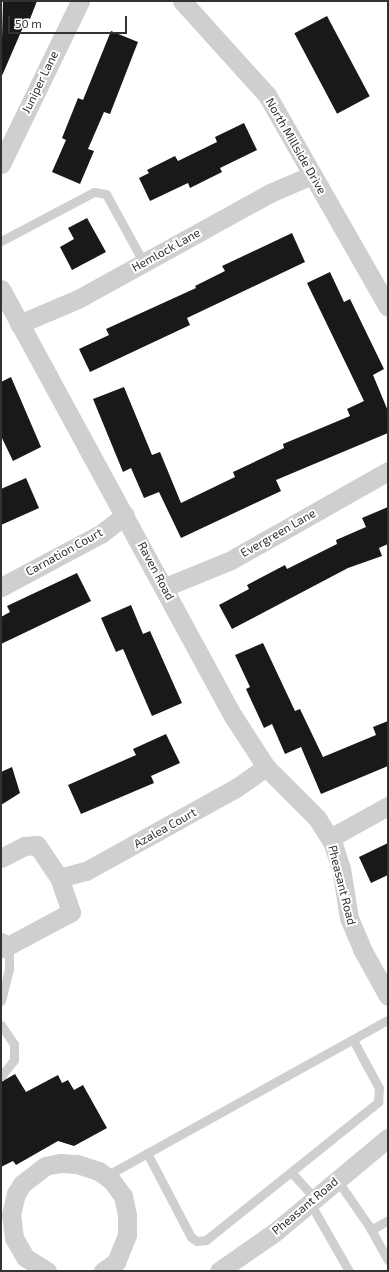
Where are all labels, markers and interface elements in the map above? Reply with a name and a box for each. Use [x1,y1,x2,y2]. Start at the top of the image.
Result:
scale bar [10,8,129,34]
text: 50 m [15,16,42,30]
street label: Juniper Lane [19,48,61,116]
street label: North Millside Drive [263,95,329,197]
street label: Hemlock Lane [129,225,203,275]
street label: Evergreen Lane [238,506,318,560]
street label: Carnation Court [23,525,105,579]
street label: Raven Road [135,539,177,603]
street label: Azalea Court [131,805,199,851]
street label: Pheasant Road [325,844,359,926]
street label: Pheasant Road [269,1174,341,1238]

